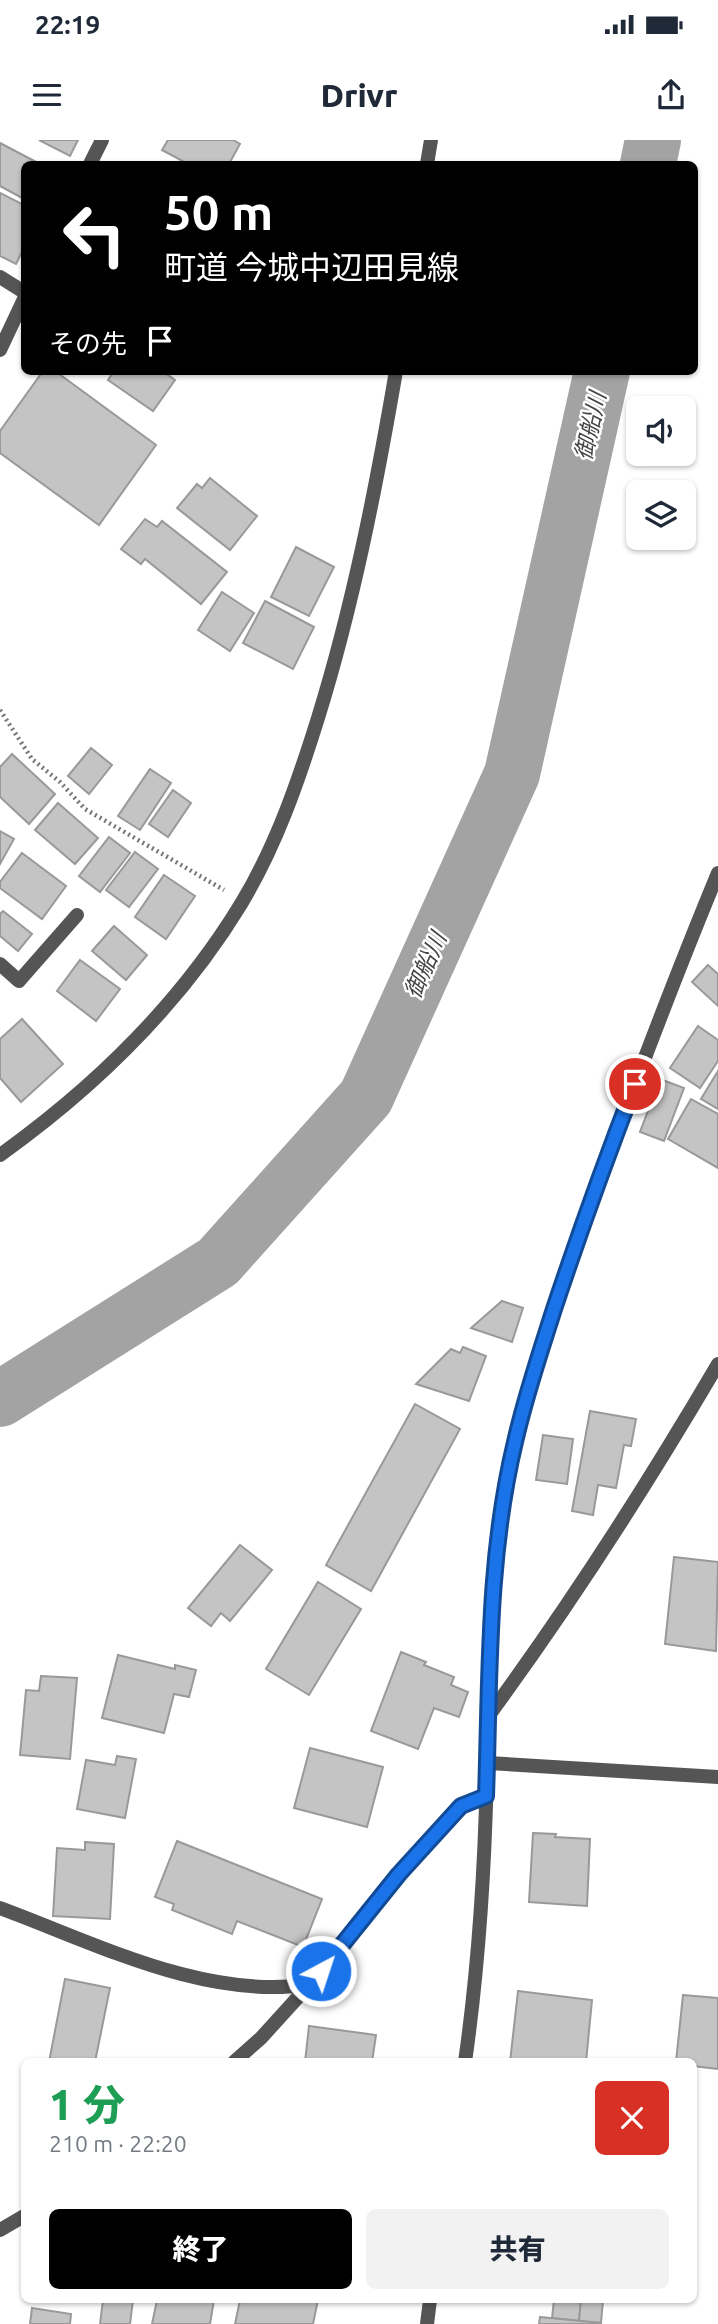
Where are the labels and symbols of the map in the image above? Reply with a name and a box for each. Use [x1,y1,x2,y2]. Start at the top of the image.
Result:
water label: 御船川 [570,387,611,462]
water label: 御船川 [400,926,452,1002]
pin [605,1054,665,1114]
position arrow [284,1934,358,2008]

